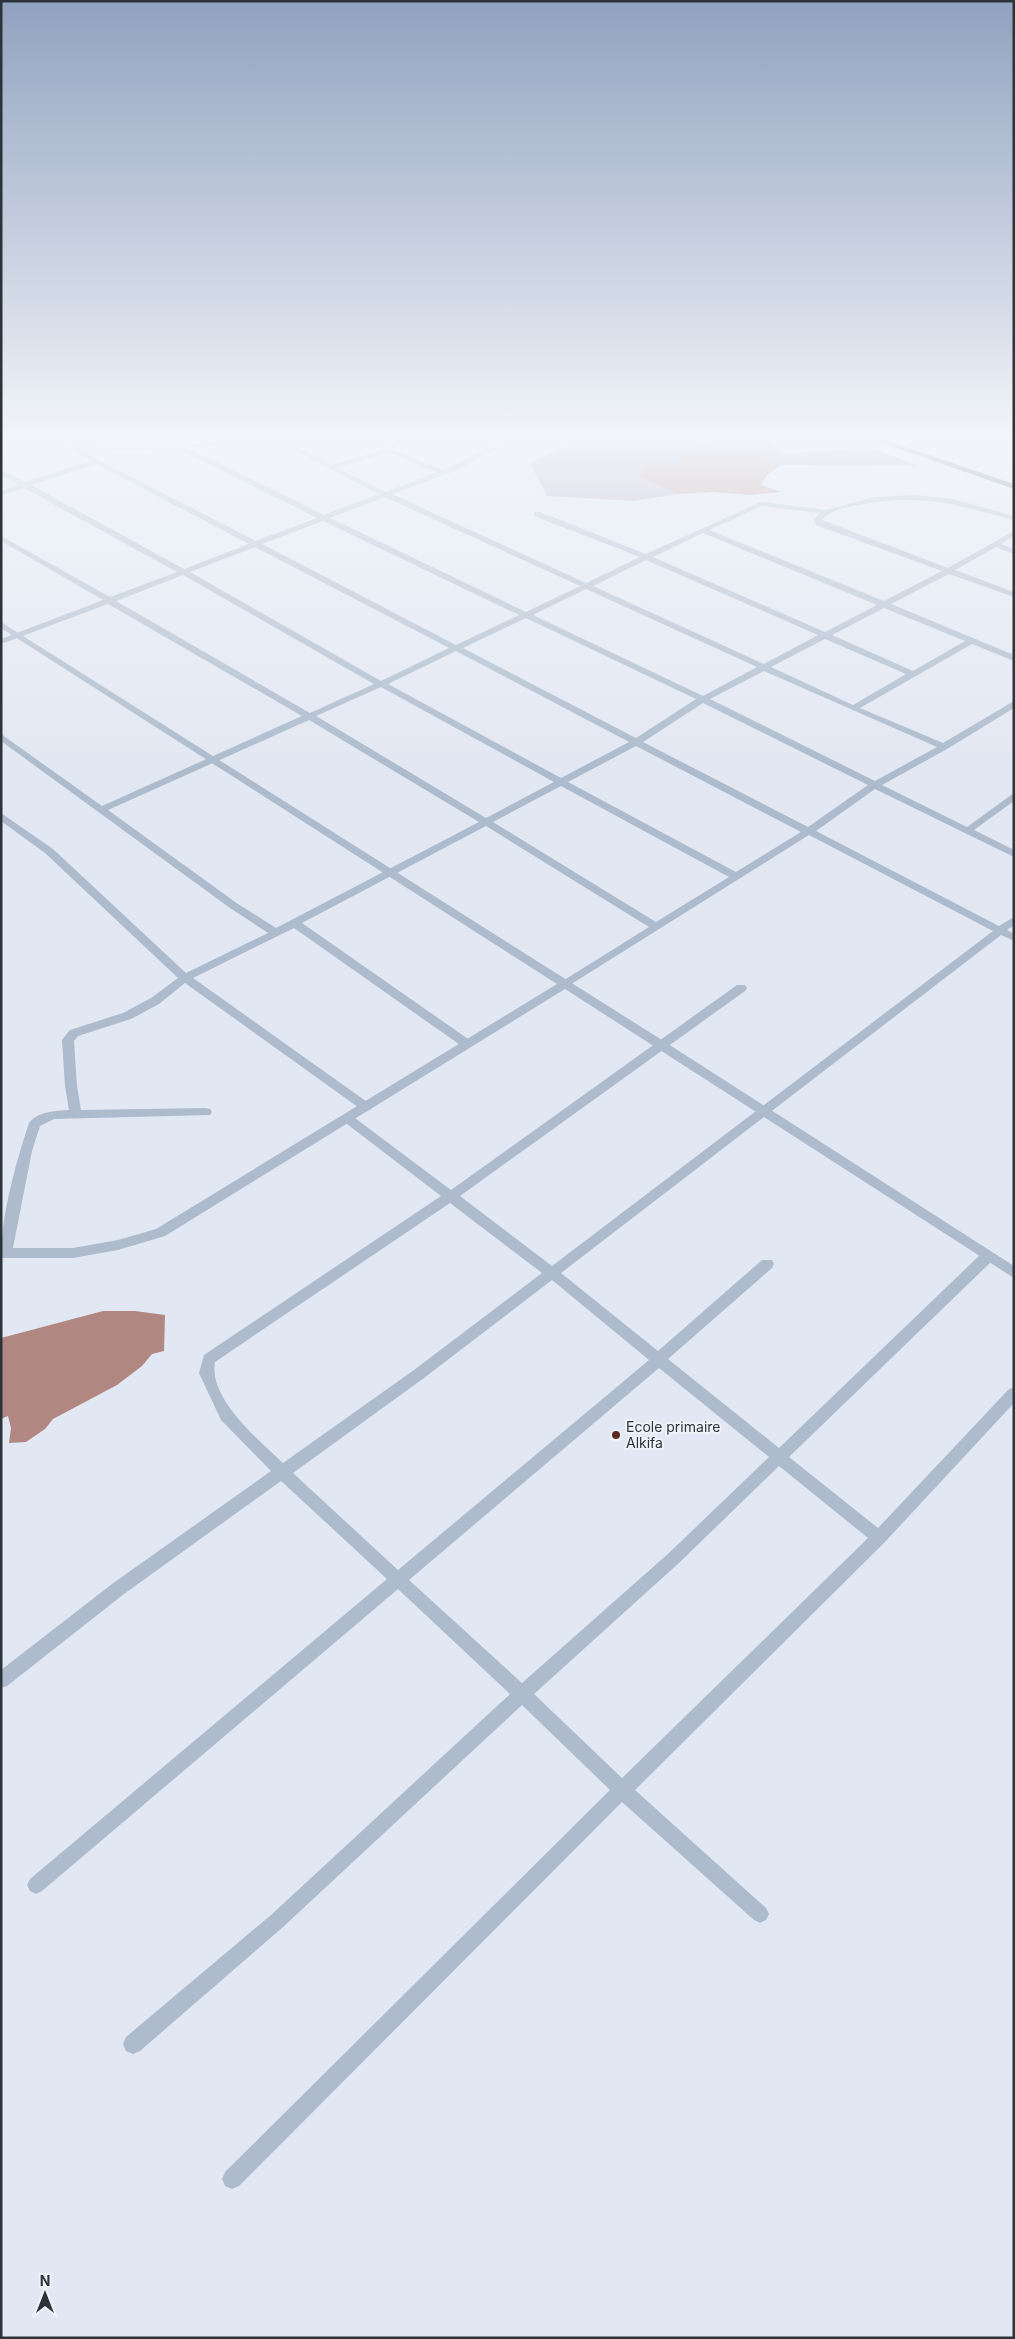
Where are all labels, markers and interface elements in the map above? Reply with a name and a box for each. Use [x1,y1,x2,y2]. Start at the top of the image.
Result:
place label: Ecole primaire Alkifa [626,1418,720,1451]
marker: Ecole primaire Alkifa [610,1429,622,1441]
north arrow [20,2269,70,2319]
text: N [40,2272,50,2289]

